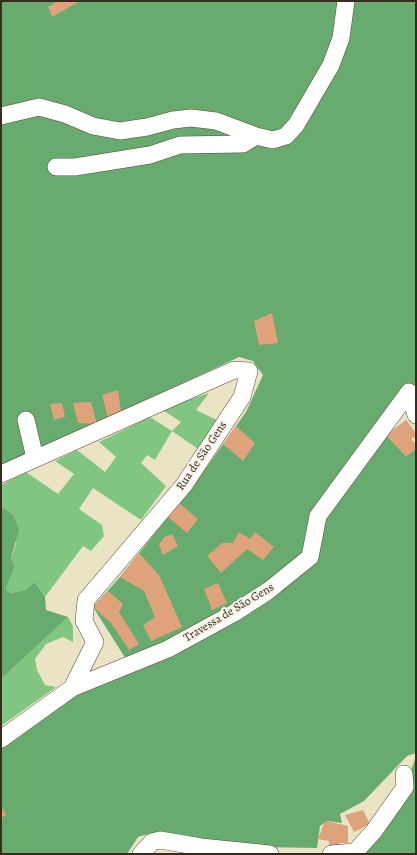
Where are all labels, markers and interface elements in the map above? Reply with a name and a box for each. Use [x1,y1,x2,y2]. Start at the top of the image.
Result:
street label: Rua de São Gens [174,419,230,493]
street label: Travessa de São Gens [181,580,277,646]

